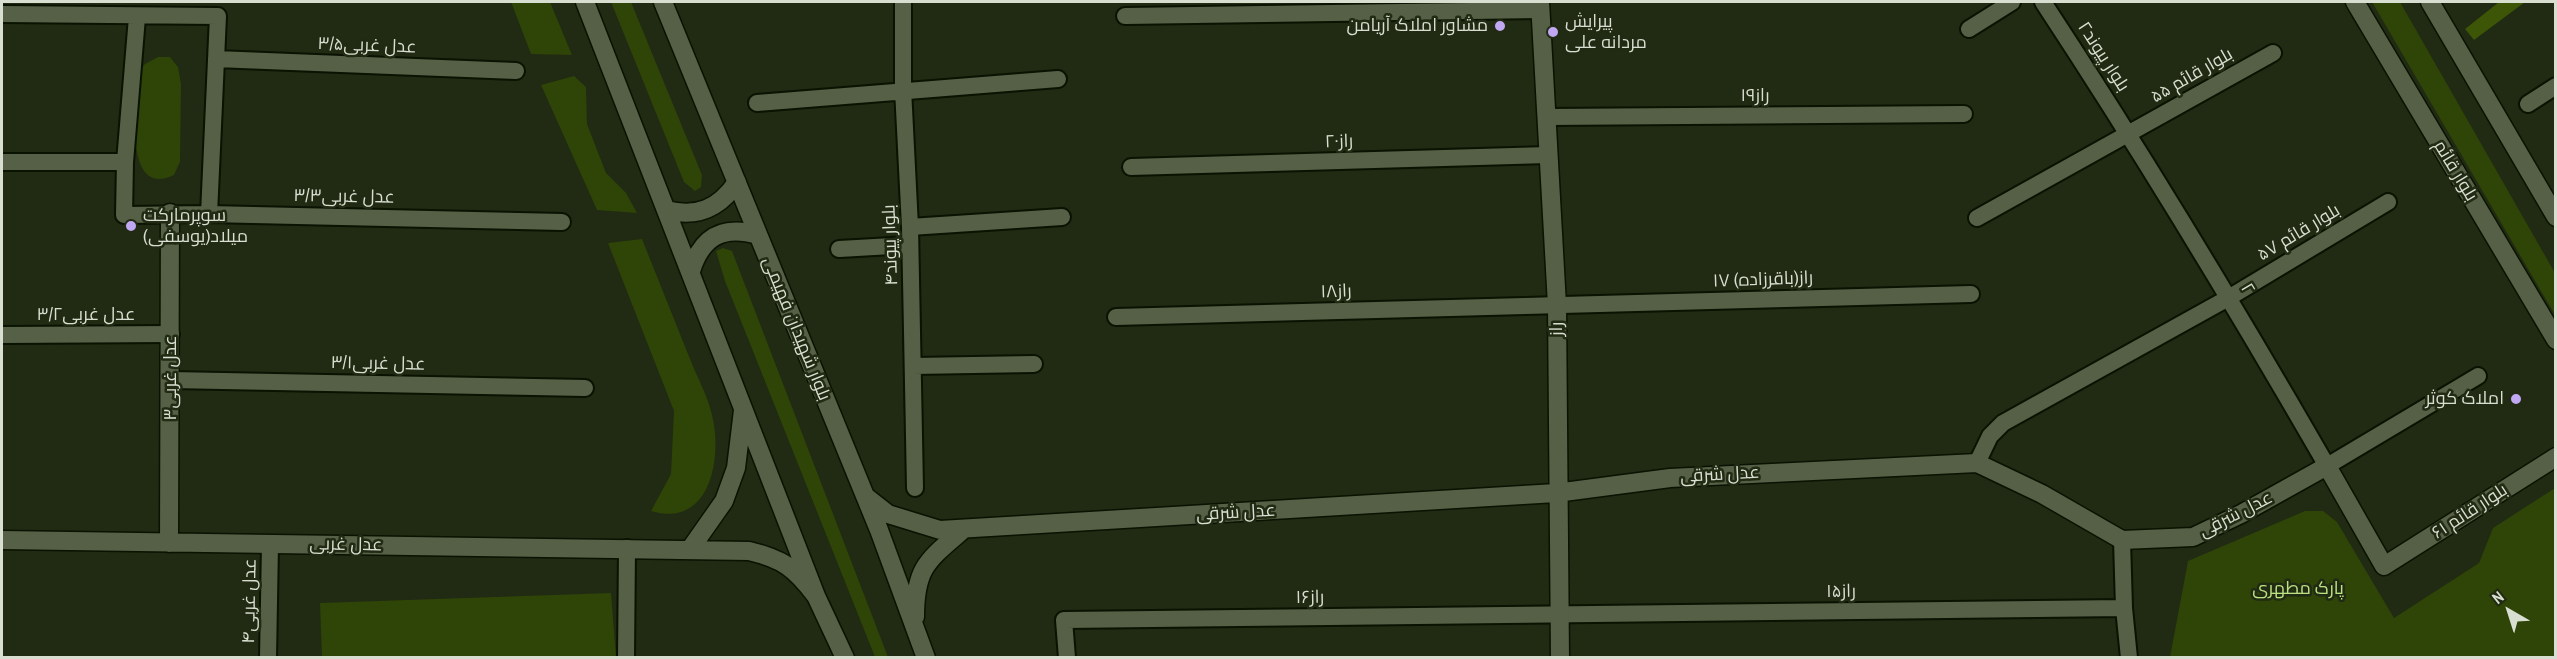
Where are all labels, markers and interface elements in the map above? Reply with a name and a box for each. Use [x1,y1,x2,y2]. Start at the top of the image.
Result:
place label: پیرایش مردانه علی [1565,11,1647,54]
place label: مشاور املاک آریامن [1346,15,1488,37]
street label: بلوار پیوند۲ [2072,18,2134,96]
marker: مشاور املاک آریامن [1493,19,1507,33]
marker: پیرایش مردانه علی [1546,25,1560,39]
street label: عدل غربی۳/۵ [317,33,417,59]
street label: بلوار قائم ۵۵ [2147,44,2237,108]
street label: راز۱۹ [1740,85,1770,107]
street label: راز۲۰ [1324,131,1354,153]
street label: بلوار قائم [2428,137,2482,205]
street label: عدل غربی۳/۳ [293,185,395,209]
street label: بلوار قائم ۵۷ [2254,200,2344,266]
street label: بلوار پیوند۴ [879,204,903,286]
place label: سوپرمارکت میلاد(یوسفی) [143,205,248,248]
marker: سوپرمارکت میلاد(یوسفی) [124,219,138,233]
street label: بلوار شهیدان فهیمی [757,254,835,404]
street label: ۱۷ راز(باقرزاده) [1713,267,1813,293]
street label: ۲ [2235,279,2259,299]
street label: راز۱۸ [1320,281,1352,303]
street label: عدل غربی۳/۲ [37,304,135,326]
street label: راز [1546,322,1568,336]
street label: عدل غربی۳ [160,335,182,421]
street label: عدل غربی۳/۱ [330,352,426,376]
place label: املاک کوثر [2425,388,2504,410]
marker: املاک کوثر [2509,392,2523,406]
street label: عدل شرقی [1680,462,1760,488]
street label: بلوار قائم ۶۱ [2428,480,2512,544]
street label: عدل شرقی [2196,487,2276,543]
street label: عدل شرقی [1196,500,1276,526]
street label: عدل غربی [309,534,383,556]
street label: عدل غربی۴ [238,558,262,644]
park label: پارک مطهری [2252,578,2344,600]
street label: راز۱۵ [1826,581,1856,603]
north arrow [2479,581,2539,641]
text: N [2487,585,2508,609]
street label: راز۱۶ [1296,587,1324,609]

